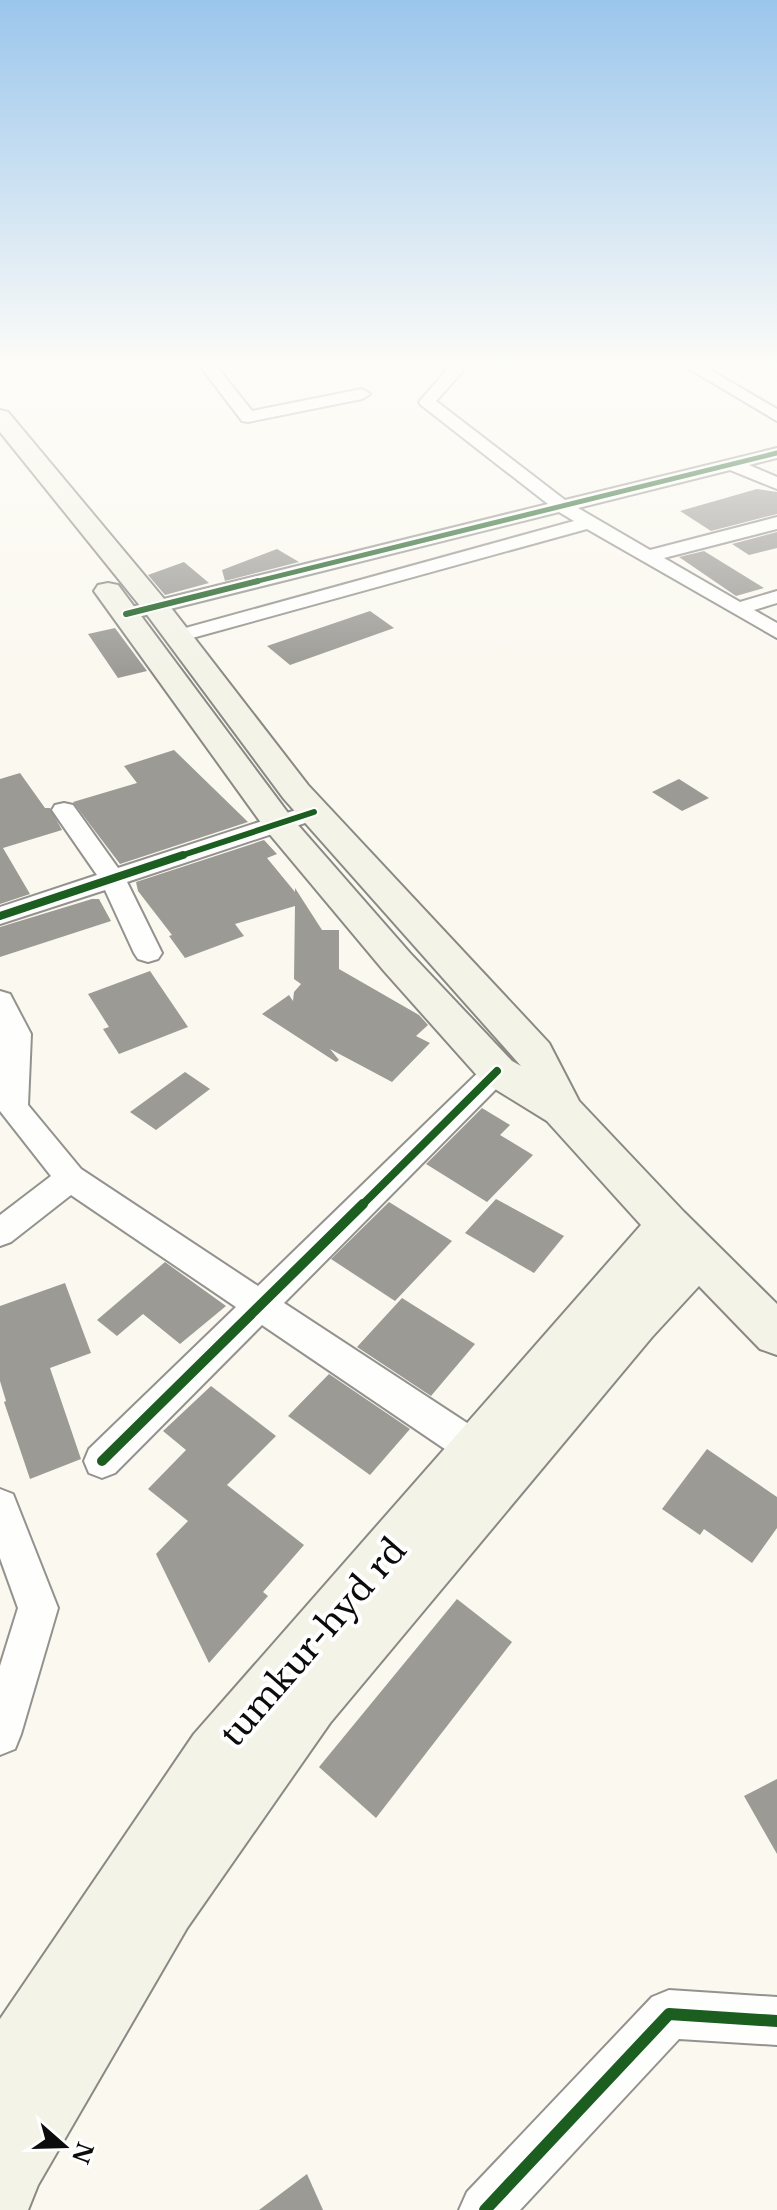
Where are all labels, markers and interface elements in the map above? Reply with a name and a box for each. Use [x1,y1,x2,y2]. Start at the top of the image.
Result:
street label: tumkur-hyd rd [211,1529,415,1755]
north arrow [24,2106,104,2186]
text: N [66,2138,99,2167]

